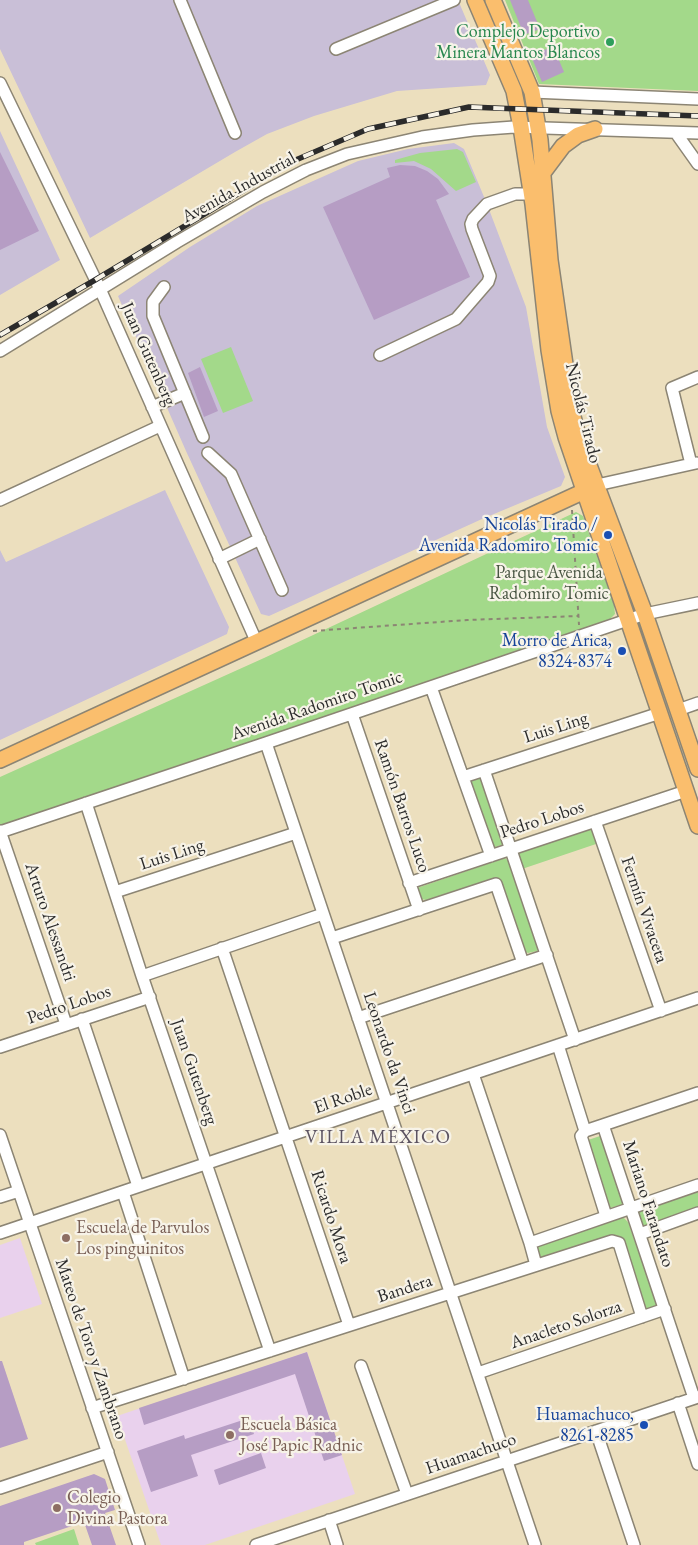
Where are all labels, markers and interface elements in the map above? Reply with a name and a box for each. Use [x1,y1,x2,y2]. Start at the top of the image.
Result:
place label: Complejo Deportivo Minera Mantos Blancos [436,21,600,64]
marker: Complejo Deportivo Minera Mantos Blancos [604,36,616,48]
street label: Avenida Industrial [178,148,300,228]
street label: Juan Gutenberg [116,299,180,409]
street label: Nicolás Tirado [560,360,606,466]
place label: Nicolás Tirado / Avenida Radomiro Tomic [419,514,598,556]
marker: Nicolás Tirado / Avenida Radomiro Tomic [602,529,614,541]
park label: Parque Avenida Radomiro Tomic [489,562,609,604]
place label: Morro de Arica, 8324-8374 [502,630,612,672]
marker: Morro de Arica, 8324-8374 [616,645,628,657]
street label: Avenida Radomiro Tomic [229,667,405,745]
street label: Luis Ling [521,708,591,748]
street label: Ramón Barros Luco [369,736,435,876]
street label: Pedro Lobos [497,796,587,844]
street label: Luis Ling [137,835,207,875]
street label: Fermín Vivaceta [616,854,672,966]
street label: Arturo Alessandri [20,860,80,984]
street label: Pedro Lobos [24,981,114,1029]
street label: Leonardo da Vinci [358,989,420,1117]
street label: Juan Gutenberg [166,1016,222,1128]
street label: El Roble [311,1079,375,1119]
district label: VILLA MÉXICO [303,1127,453,1149]
street label: Mariano Farandato [617,1138,679,1270]
street label: Ricardo Mora [306,1168,356,1266]
place label: Escuela de Parvulos Los pinguinitos [76,1217,209,1260]
marker: Escuela de Parvulos Los pinguinitos [60,1232,72,1244]
street label: Mateo de Toro y Zambrano [50,1256,132,1442]
street label: Bandera [375,1270,435,1308]
street label: Anacleto Solorza [508,1296,624,1354]
place label: Huamachuco, 8261-8285 [536,1404,634,1446]
place label: Escuela Básica José Papic Radnic [240,1414,363,1456]
marker: Huamachuco, 8261-8285 [638,1419,650,1431]
street label: Huamachuco [423,1428,519,1480]
marker: Escuela Básica José Papic Radnic [224,1429,236,1441]
place label: Colegio Divina Pastora [67,1487,167,1530]
marker: Colegio Divina Pastora [51,1502,63,1514]

